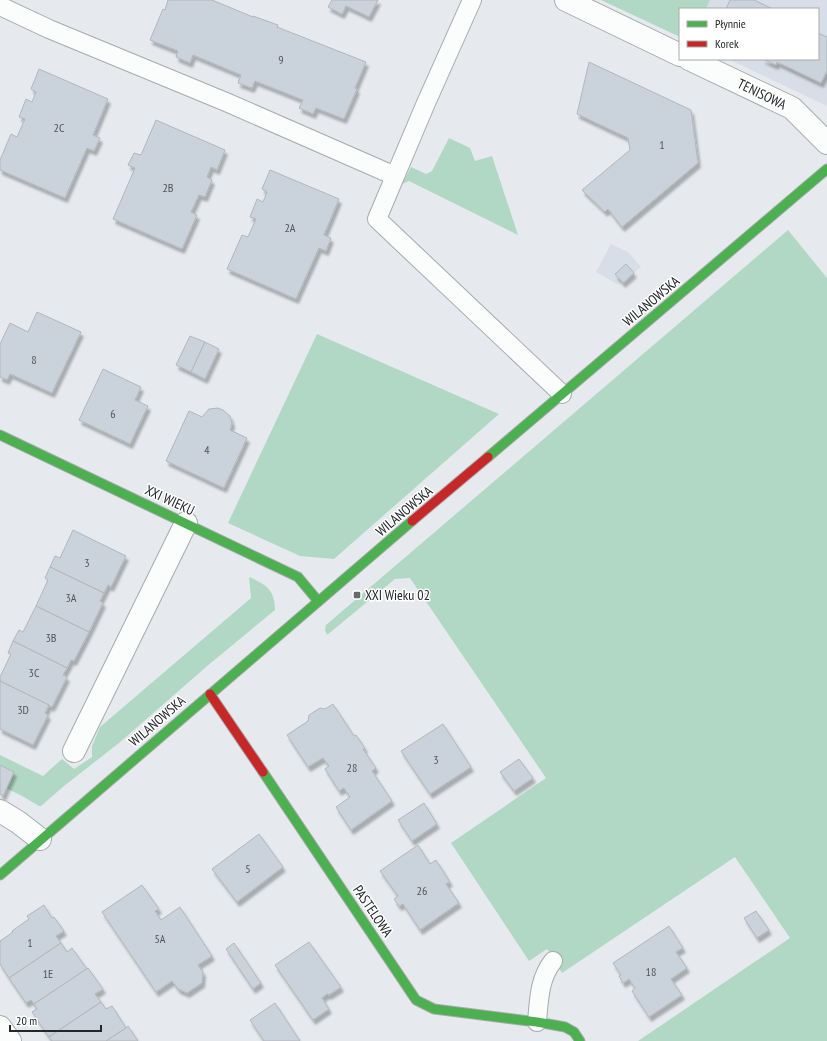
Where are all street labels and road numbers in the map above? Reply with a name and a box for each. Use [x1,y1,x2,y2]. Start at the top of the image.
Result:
street label: TENISOWA [735,74,790,114]
street label: WILANOWSKA [619,272,683,330]
street label: XXI WIEKU [142,481,198,519]
street label: WILANOWSKA [372,482,436,540]
street label: WILANOWSKA [125,691,189,750]
street label: PASTELOWA [349,882,397,941]

